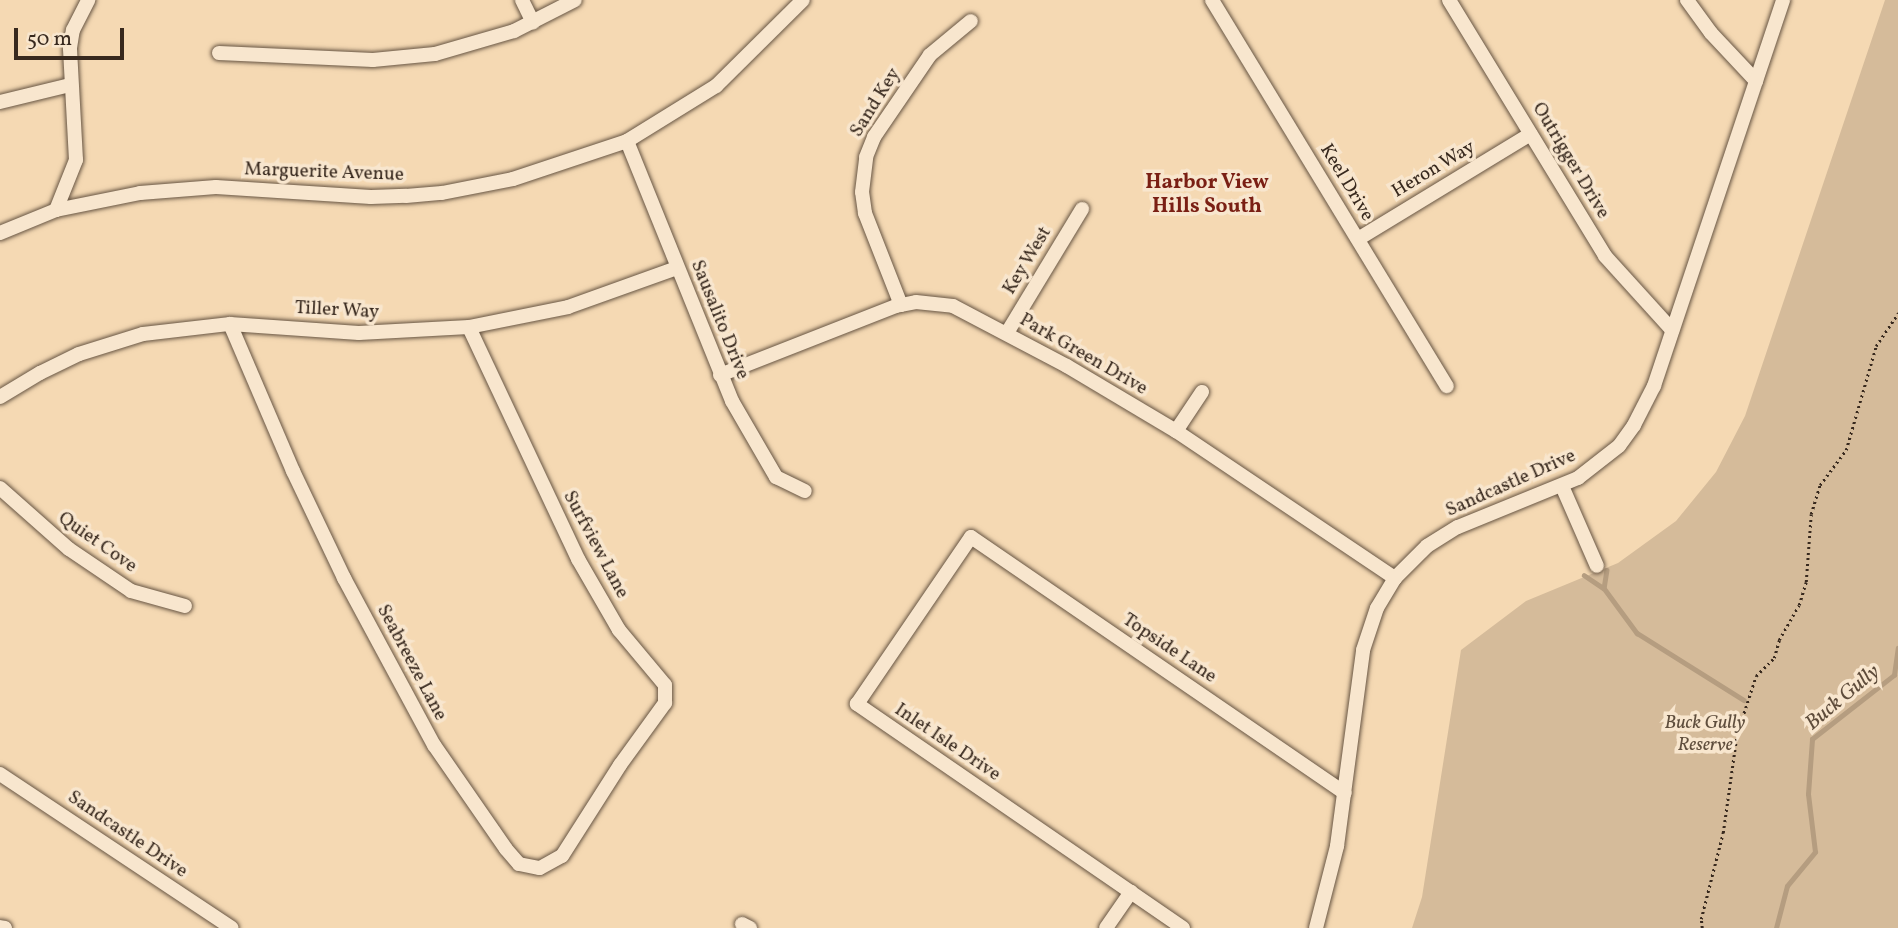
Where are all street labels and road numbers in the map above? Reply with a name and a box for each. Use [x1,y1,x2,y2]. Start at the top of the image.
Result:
street label: Sand Key [846,64,906,142]
street label: Outrigger Drive [1526,99,1614,223]
street label: Heron Way [1388,136,1480,204]
street label: Keel Drive [1314,140,1378,226]
street label: Marguerite Avenue [244,159,404,187]
street label: Key West [999,222,1057,300]
street label: Sausalito Drive [685,257,753,383]
street label: Tiller Way [294,297,380,325]
street label: Park Green Drive [1015,309,1151,401]
street label: Sandcastle Drive [1443,445,1579,523]
street label: Surfview Lane [557,487,633,603]
street label: Quiet Cove [53,508,141,578]
street label: Seabreeze Lane [371,601,451,725]
street label: Topside Lane [1118,609,1220,689]
street label: Inlet Isle Drive [890,699,1004,787]
street label: Sandcastle Drive [63,787,191,883]

